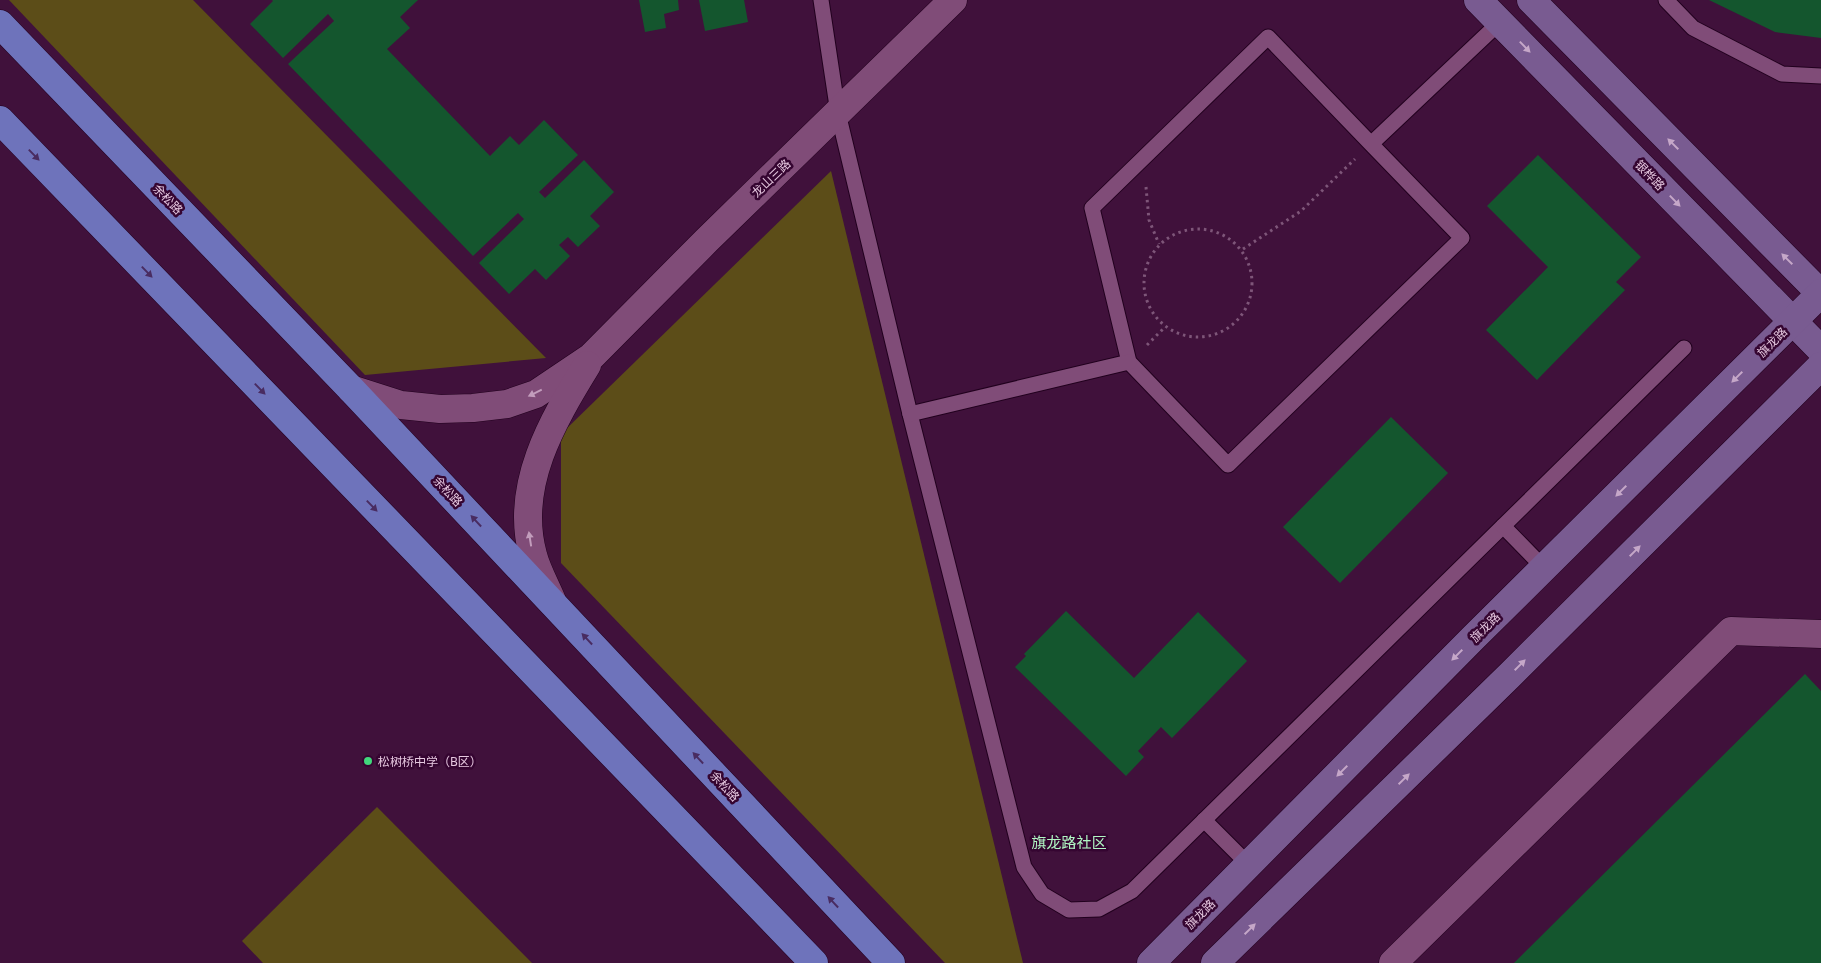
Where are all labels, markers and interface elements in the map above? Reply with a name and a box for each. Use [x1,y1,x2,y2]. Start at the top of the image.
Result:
one-way arrow [1519,41,1531,53]
one-way arrow [1667,138,1679,150]
one-way arrow [28,149,40,161]
street label: 龙山三路 [748,155,794,201]
street label: 银桦路 [1631,156,1669,194]
street label: 余松路 [149,180,187,218]
one-way arrow [1669,195,1681,207]
one-way arrow [1781,254,1793,266]
one-way arrow [141,266,153,278]
street label: 旗龙路 [1753,323,1791,361]
one-way arrow [1731,370,1743,382]
one-way arrow [254,383,266,395]
one-way arrow [528,389,543,397]
street label: 余松路 [430,472,466,510]
one-way arrow [1616,485,1628,497]
one-way arrow [366,499,378,511]
one-way arrow [470,515,482,527]
one-way arrow [526,531,534,547]
one-way arrow [1629,545,1641,557]
street label: 旗龙路 [1466,608,1504,646]
one-way arrow [581,634,593,646]
one-way arrow [1451,649,1463,661]
one-way arrow [1514,659,1526,671]
one-way arrow [692,752,704,764]
place label: 松树桥中学（B区） [378,753,482,770]
marker: 松树桥中学（B区） [362,755,374,767]
one-way arrow [1336,764,1348,776]
street label: 余松路 [707,767,743,805]
one-way arrow [1397,773,1409,785]
district label: 旗龙路社区 [1031,832,1107,852]
street label: 旗龙路 [1181,895,1219,933]
one-way arrow [827,896,839,908]
one-way arrow [1243,923,1255,935]

